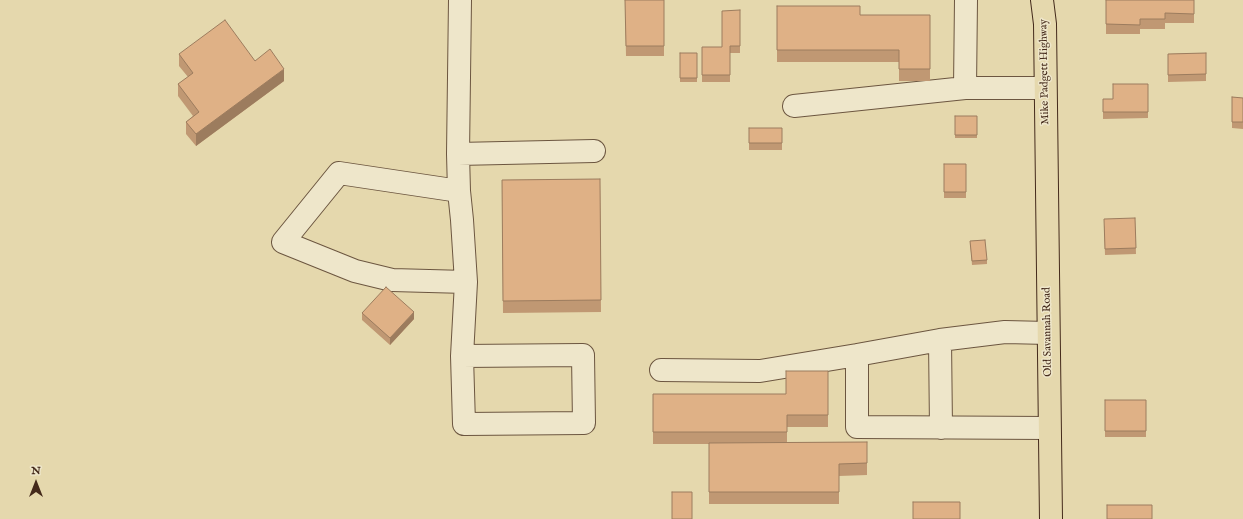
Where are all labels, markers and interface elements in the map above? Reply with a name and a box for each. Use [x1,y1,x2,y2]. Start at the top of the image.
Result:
street label: Mike Padgett Highway [1037,19,1053,125]
street label: Old Savannah Road [1041,287,1055,377]
north arrow [16,463,56,503]
text: N [31,464,41,478]

